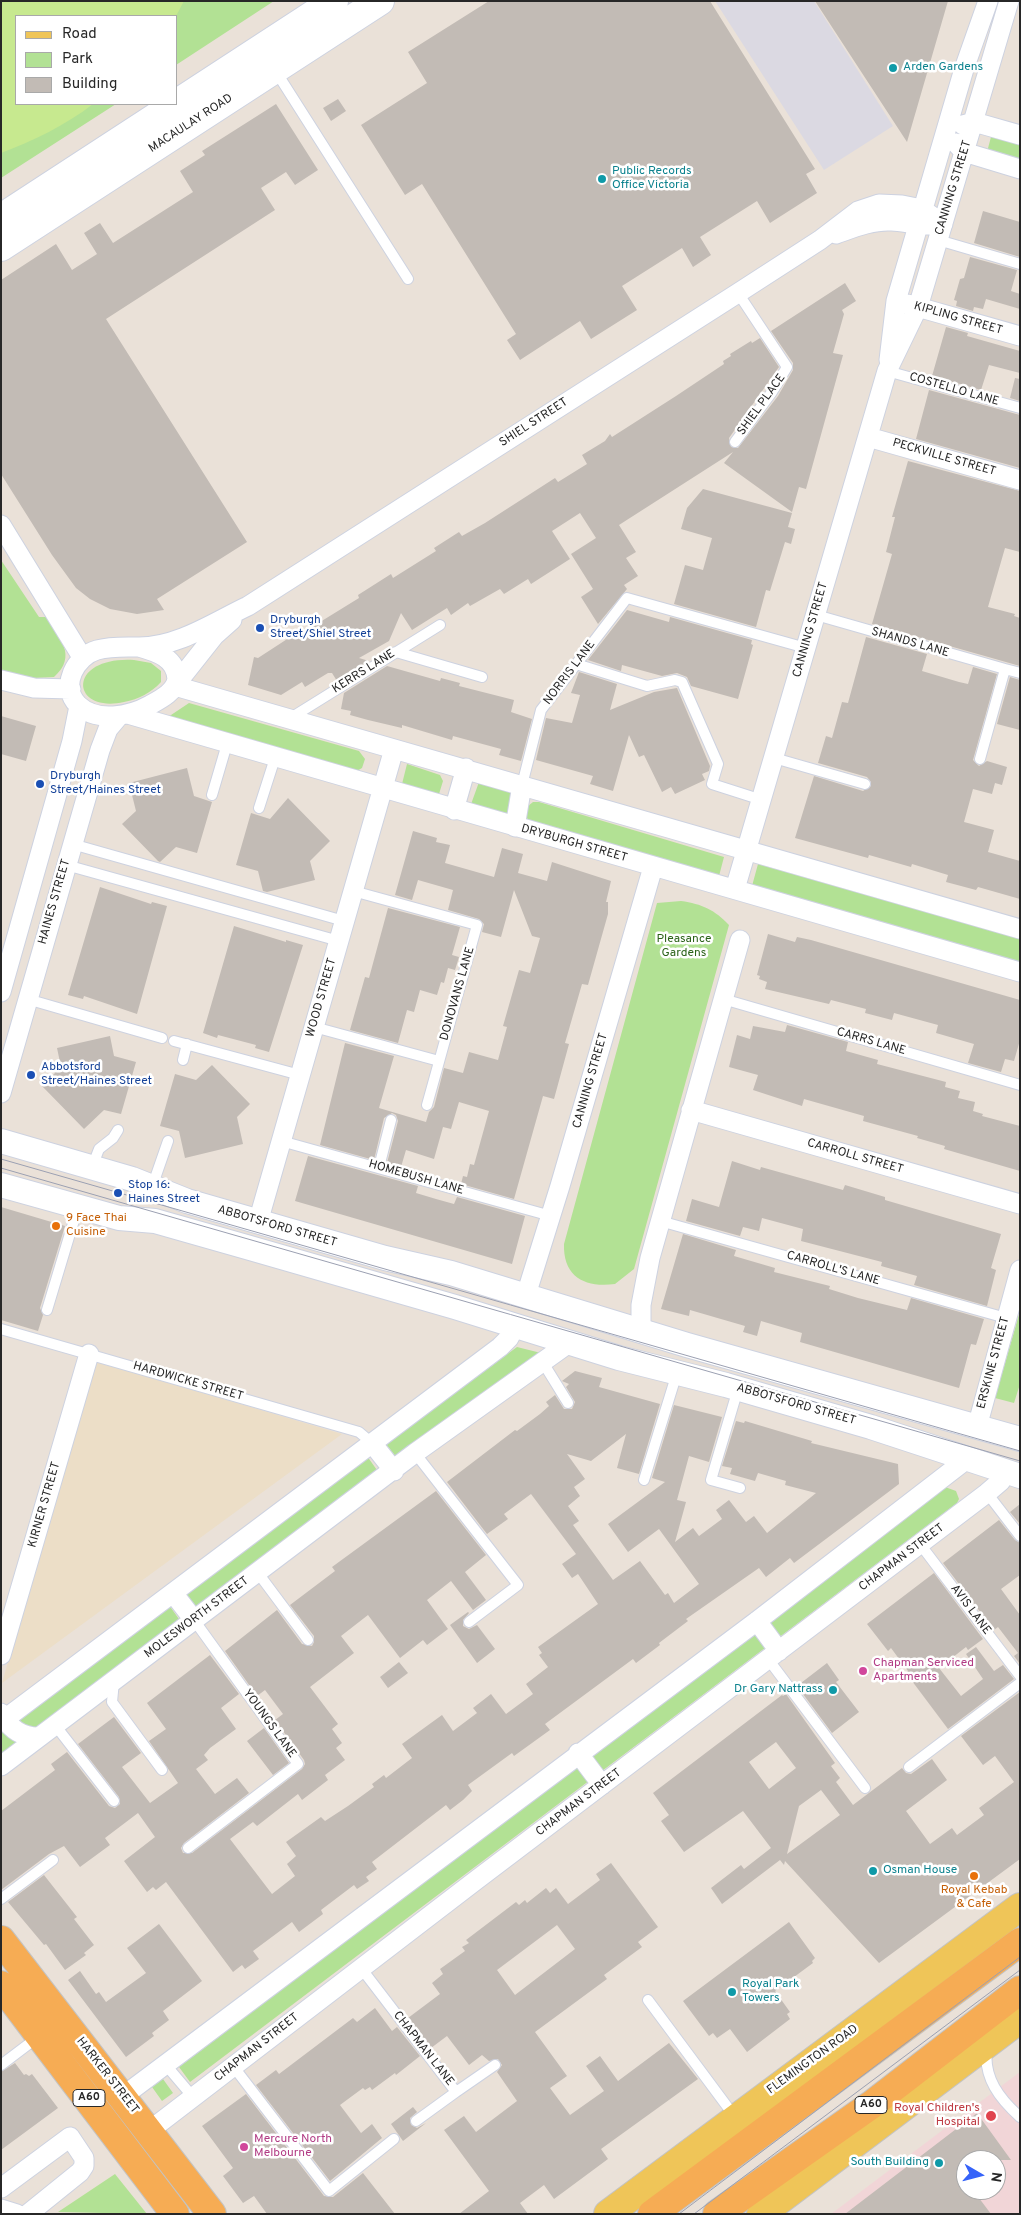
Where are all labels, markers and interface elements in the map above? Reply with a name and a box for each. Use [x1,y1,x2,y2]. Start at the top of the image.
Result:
legend [15,15,178,105]
text: Road [62,25,97,44]
text: Park [62,50,93,69]
place label: Arden Gardens [903,61,983,75]
marker: Arden Gardens [887,62,899,74]
text: Building [62,75,117,94]
street label: MACAULAY ROAD [146,91,236,157]
street label: CANNING STREET [933,139,975,237]
place label: Public Records Office Victoria [612,165,692,193]
marker: Public Records Office Victoria [596,173,608,185]
street label: KIPLING STREET [912,299,1004,339]
street label: COSTELLO LANE [907,370,1001,410]
street label: SHIEL PLACE [735,371,789,439]
street label: SHIEL STREET [497,396,571,450]
street label: PECKVILLE STREET [891,436,997,480]
street label: CANNING STREET [791,581,831,679]
place label: Dryburgh Street/Shiel Street [270,614,371,642]
marker: Dryburgh Street/Shiel Street [254,622,266,634]
street label: SHANDS LANE [869,625,951,661]
street label: NORRIS LANE [541,638,599,708]
street label: KERRS LANE [330,647,398,697]
place label: Dryburgh Street/Haines Street [50,770,161,798]
marker: Dryburgh Street/Haines Street [34,778,46,790]
street label: DRYBURGH STREET [519,822,629,866]
street label: HAINES STREET [36,858,74,946]
park label: Pleasance Gardens [657,933,711,961]
street label: DONOVANS LANE [438,945,478,1043]
street label: WOOD STREET [304,957,340,1039]
street label: CARRS LANE [835,1025,907,1059]
street label: CANNING STREET [571,1032,611,1130]
place label: Abbotsford Street/Haines Street [41,1061,152,1089]
marker: Abbotsford Street/Haines Street [25,1069,37,1081]
street label: CARROLL STREET [805,1136,905,1178]
street label: HOMEBUSH LANE [367,1157,465,1199]
place label: Stop 16: Haines Street [128,1179,200,1207]
marker: Stop 16: Haines Street [112,1187,124,1199]
street label: ABBOTSFORD STREET [216,1203,338,1251]
place label: 9 Face Thai Cuisine [66,1212,127,1240]
marker: 9 Face Thai Cuisine [50,1220,62,1232]
street label: CARROLL'S LANE [785,1249,881,1289]
street label: ERSKINE STREET [975,1315,1013,1411]
street label: HARDWICKE STREET [131,1359,245,1405]
street label: ABBOTSFORD STREET [735,1381,857,1429]
street label: KIRNER STREET [26,1460,64,1550]
street label: CHAPMAN STREET [857,1521,947,1595]
street label: MOLESWORTH STREET [142,1574,252,1662]
street label: AVIS LANE [947,1582,993,1638]
place label: Chapman Serviced Apartments [873,1657,974,1685]
marker: Chapman Serviced Apartments [857,1665,869,1677]
place label: Dr Gary Nattrass [734,1683,823,1697]
marker: Dr Gary Nattrass [827,1684,839,1696]
street label: YOUNGS LANE [239,1687,299,1761]
street label: CHAPMAN STREET [534,1766,624,1840]
place label: Osman House [883,1864,957,1878]
marker: Osman House [867,1865,879,1877]
marker: Royal Kebab & Cafe [968,1870,980,1882]
place label: Royal Kebab & Cafe [941,1884,1007,1912]
place label: Royal Park Towers [742,1978,799,2006]
marker: Royal Park Towers [726,1986,738,1998]
street label: CHAPMAN LANE [390,2009,456,2089]
street label: CHAPMAN STREET [212,2011,302,2085]
street label: FLEMINGTON ROAD [765,2022,861,2098]
street label: HARKER STREET [73,2035,141,2117]
road number: A60 [73,2090,105,2106]
road number: A60 [855,2096,887,2114]
place label: Royal Children's Hospital [894,2102,980,2130]
marker: Royal Children's Hospital [984,2109,998,2123]
place label: Mercure North Melbourne [254,2133,332,2161]
marker: Mercure North Melbourne [238,2141,250,2153]
north arrow [956,2150,1006,2200]
place label: South Building [850,2156,929,2170]
marker: South Building [933,2157,945,2169]
text: N [986,2171,1004,2183]

